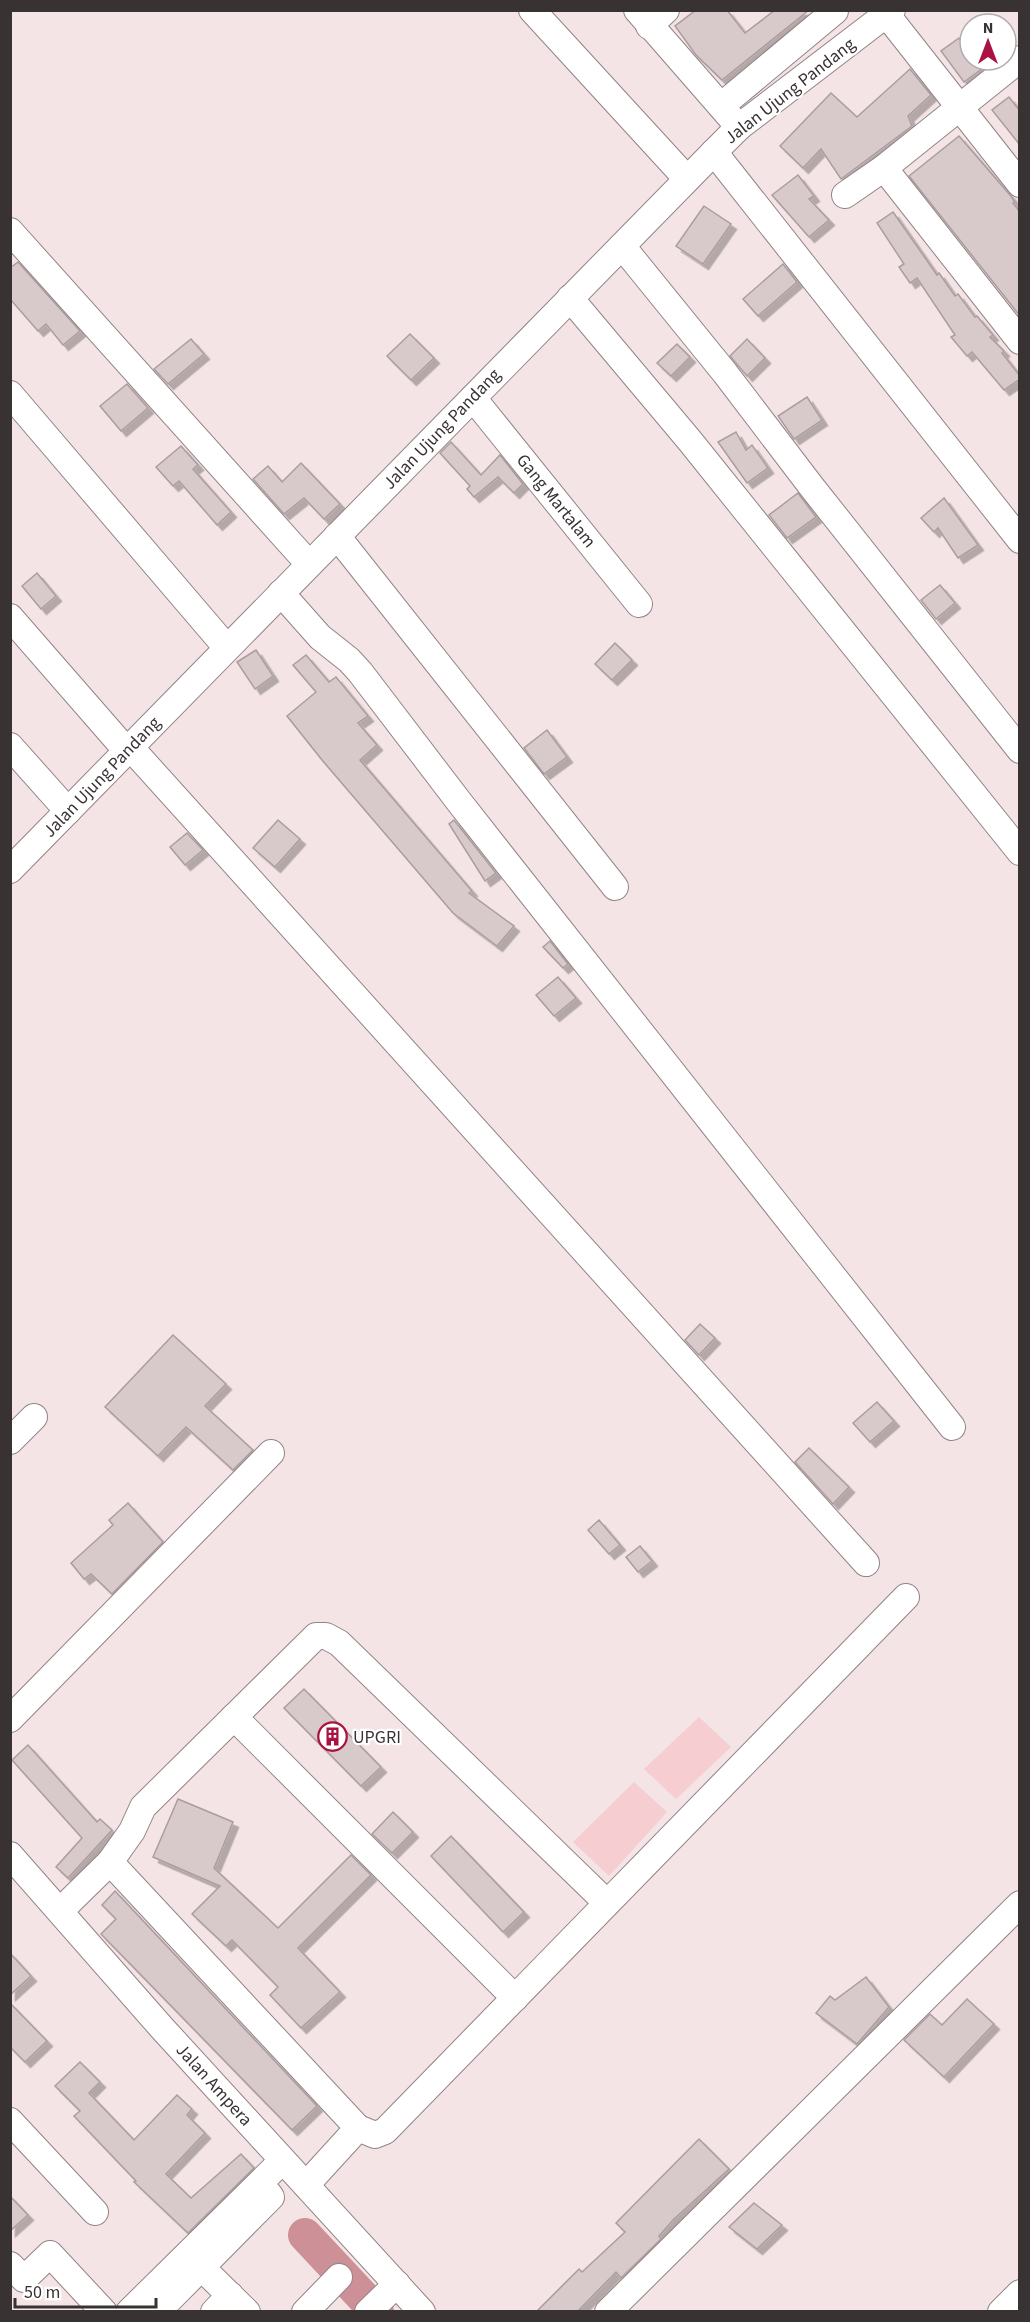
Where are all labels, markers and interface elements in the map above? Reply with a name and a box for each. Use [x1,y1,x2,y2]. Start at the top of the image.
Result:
north arrow [958,12,1018,72]
text: N [983,17,993,39]
street label: Jalan Ujung Pandang [719,32,861,150]
street label: Jalan Ujung Pandang [378,363,506,495]
street label: Gang Martalam [510,449,602,553]
street label: Jalan Ujung Pandang [38,711,166,843]
building icon: UPGRI [316,1721,348,1753]
place label: UPGRI [353,1725,401,1750]
street label: Jalan Ampera [170,2038,258,2132]
scale bar [15,2271,156,2309]
text: 50 m [24,2280,60,2305]

